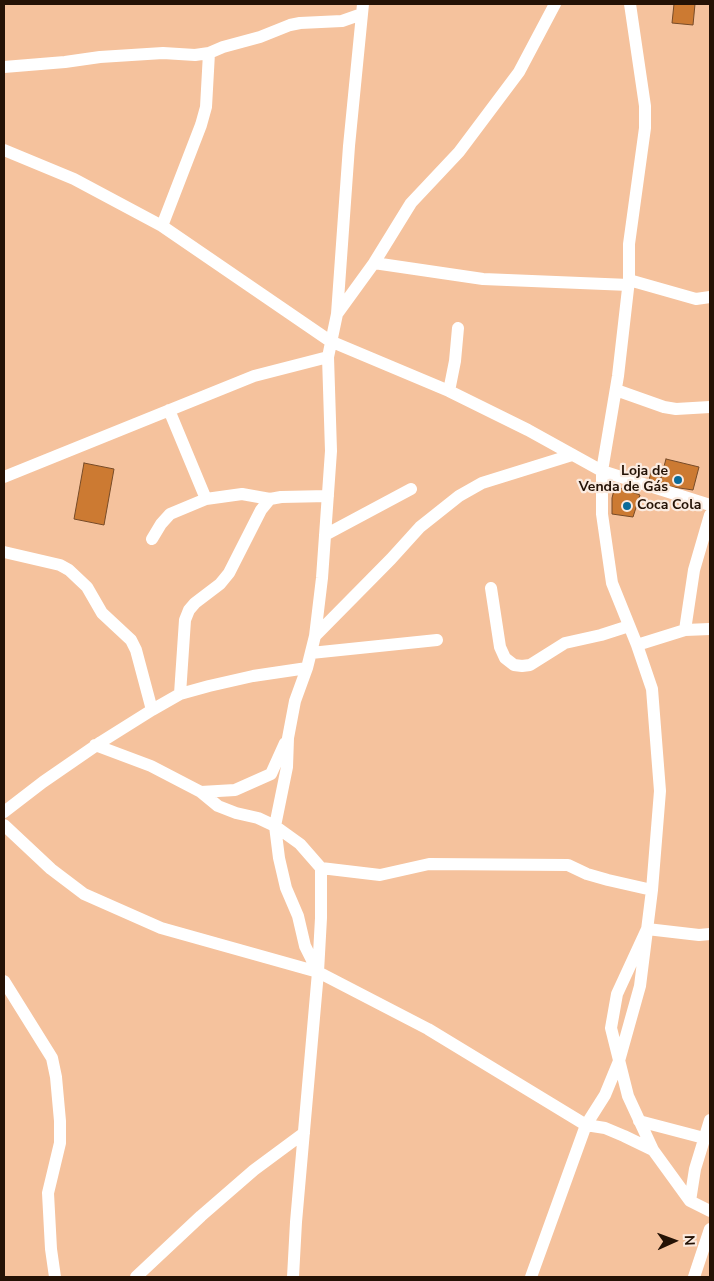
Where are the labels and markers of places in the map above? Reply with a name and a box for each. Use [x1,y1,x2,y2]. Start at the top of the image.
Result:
place label: Loja de Venda de Gás [579,464,668,497]
marker: Loja de Venda de Gás [672,474,684,486]
place label: Coca Cola [637,498,701,514]
marker: Coca Cola [621,500,633,512]

